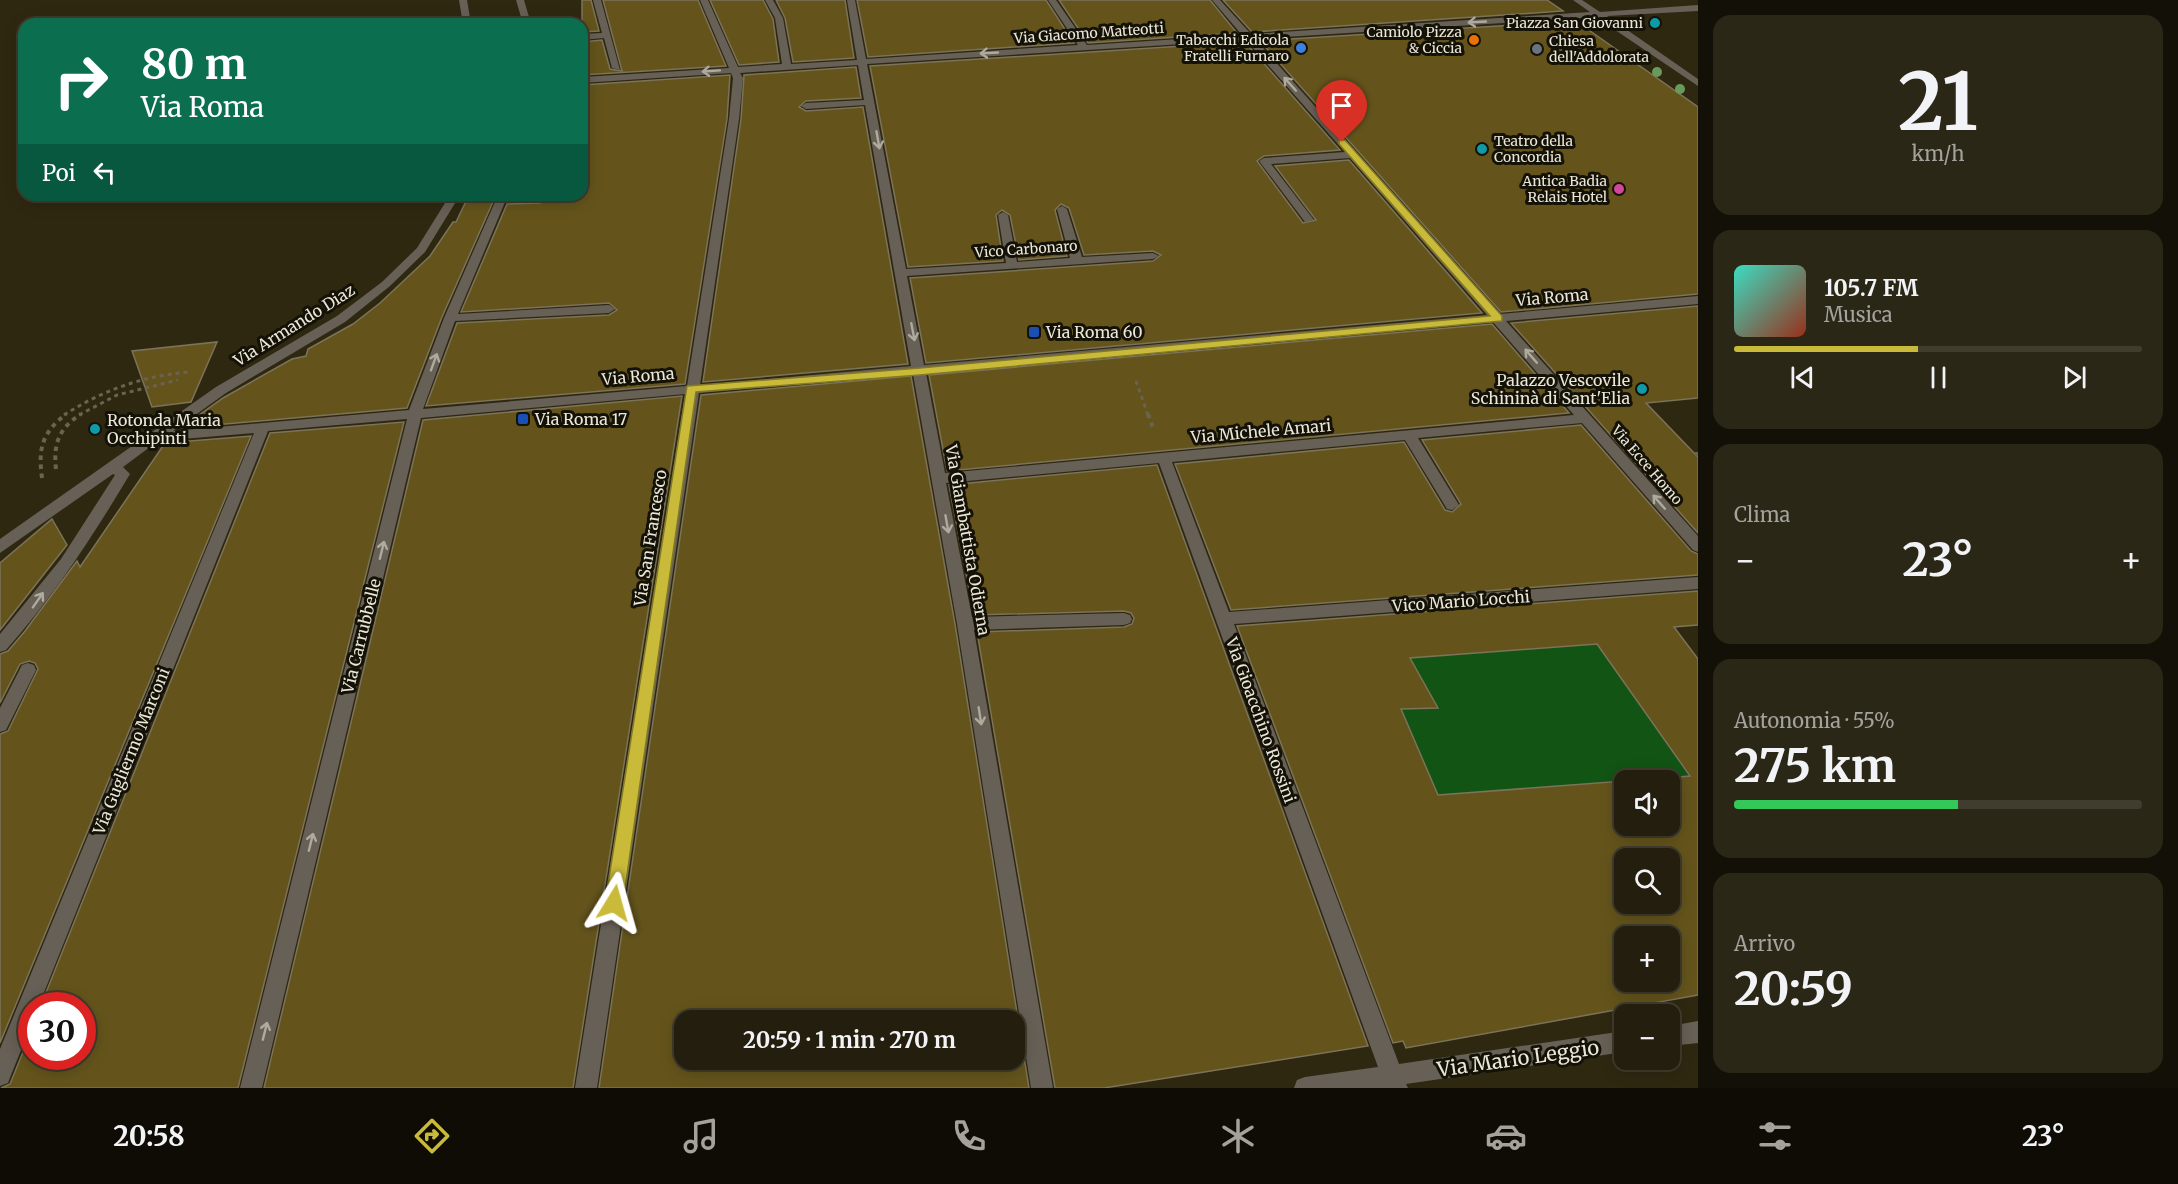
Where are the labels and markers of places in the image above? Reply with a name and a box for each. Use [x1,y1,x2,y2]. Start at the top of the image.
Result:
place label: Piazza San Giovanni [1506,14,1643,32]
marker: Piazza San Giovanni [1648,16,1662,30]
place label: Camiolo Pizza & Ciccia [1366,23,1462,57]
place label: Tabacchi Edicola Fratelli Furnaro [1176,31,1289,65]
place label: Chiesa dell'Addolorata [1549,32,1650,66]
marker: Camiolo Pizza & Ciccia [1467,33,1481,47]
marker: Tabacchi Edicola Fratelli Furnaro [1294,41,1308,55]
marker: Chiesa dell'Addolorata [1530,42,1544,56]
pin [1316,80,1367,142]
place label: Teatro della Concordia [1494,132,1573,166]
marker: Teatro della Concordia [1475,142,1489,156]
place label: Antica Badia Relais Hotel [1521,172,1608,206]
marker: Antica Badia Relais Hotel [1612,182,1626,196]
place label: Via Roma 60 [1045,322,1143,342]
marker: Via Roma 60 [1027,325,1041,339]
place label: Palazzo Vescovile Schininà di Sant'Elia [1471,370,1630,408]
marker: Palazzo Vescovile Schininà di Sant'Elia [1635,382,1649,396]
place label: Via Roma 17 [534,409,627,429]
place label: Rotonda Maria Occhipinti [107,410,221,448]
marker: Via Roma 17 [516,412,530,426]
marker: Rotonda Maria Occhipinti [88,422,102,436]

